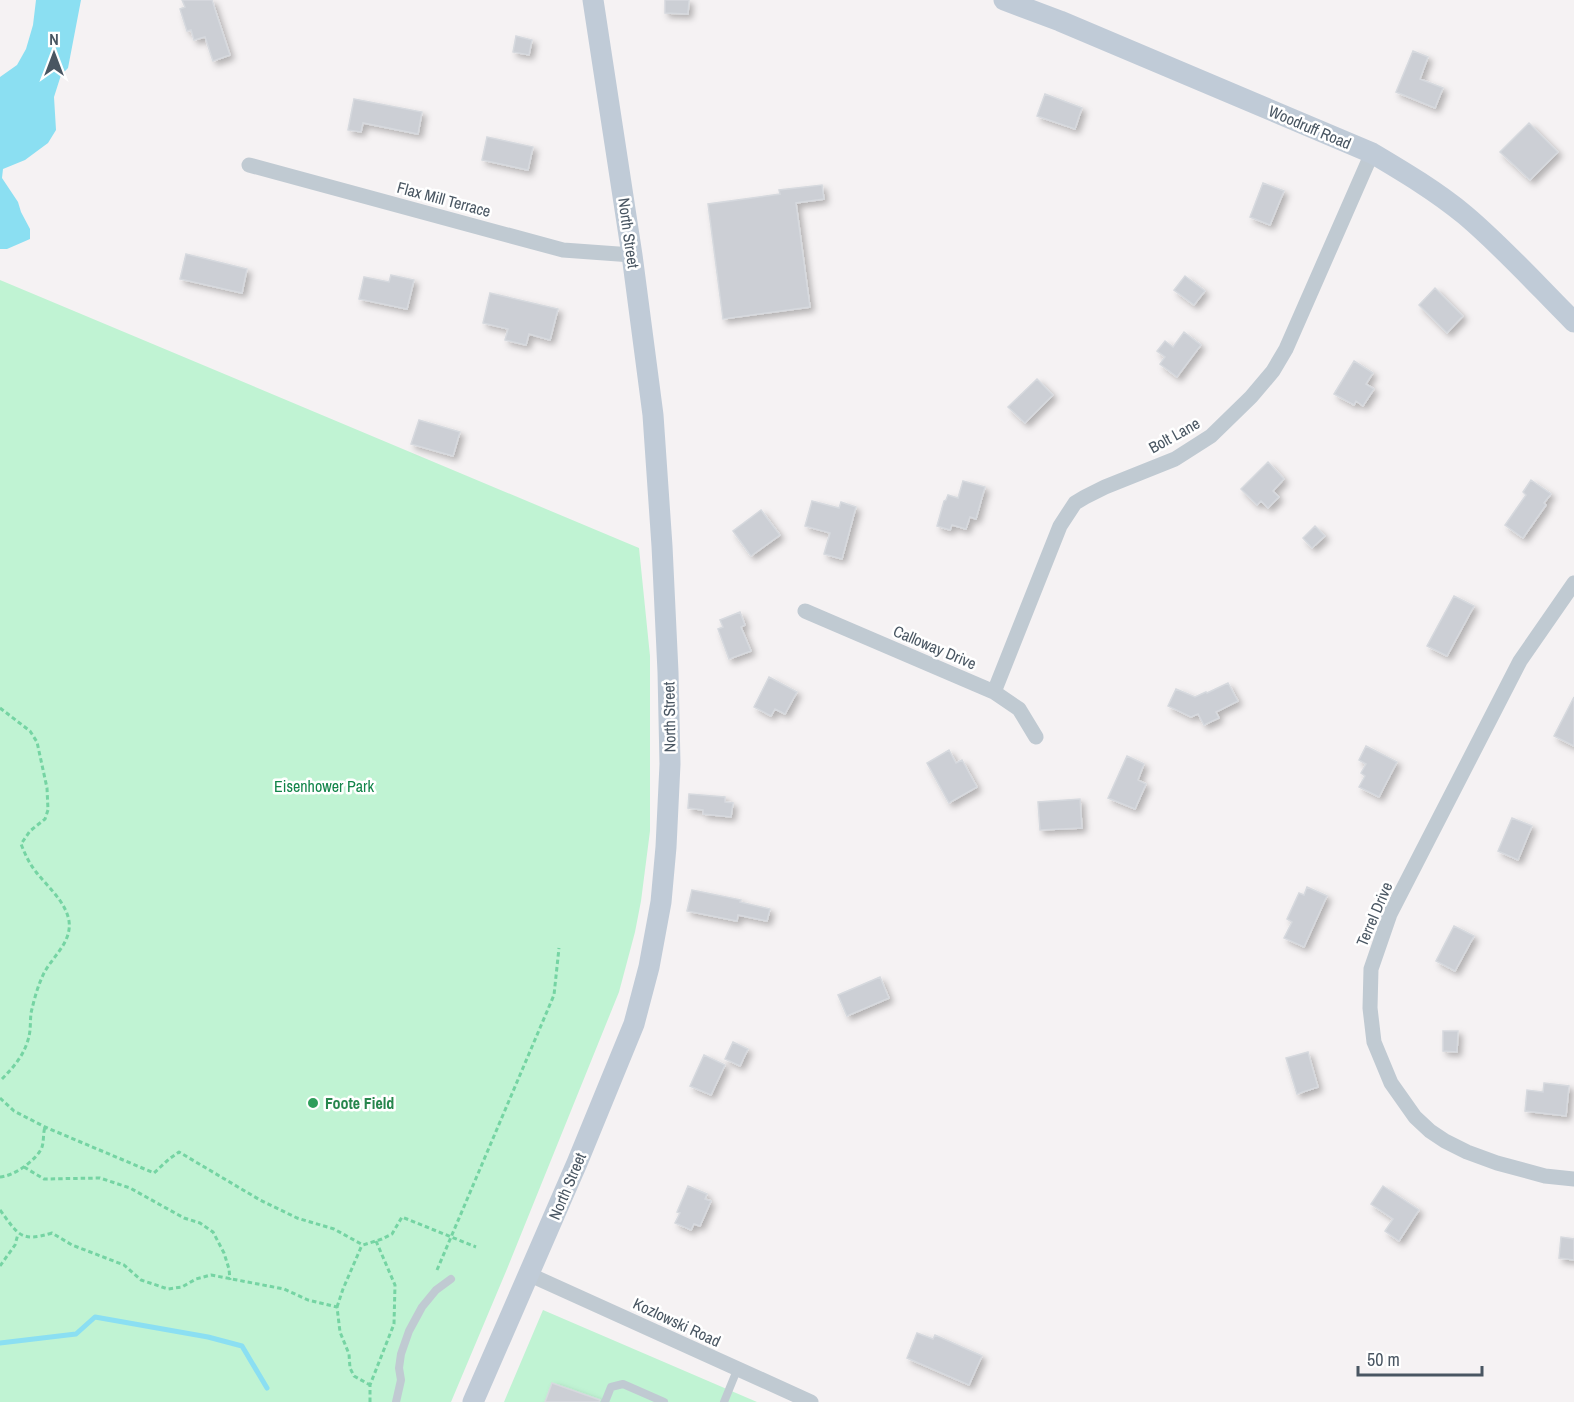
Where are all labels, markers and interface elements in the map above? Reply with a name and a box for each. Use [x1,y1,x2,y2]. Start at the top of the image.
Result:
north arrow [24,24,84,84]
text: N [49,28,59,50]
street label: Woodruff Road [1265,100,1355,154]
street label: Flax Mill Terrace [395,176,493,222]
street label: North Street [613,196,645,270]
street label: Bolt Lane [1144,412,1204,458]
street label: Calloway Drive [890,620,980,674]
street label: North Street [657,681,681,753]
park label: Eisenhower Park [274,775,374,797]
street label: Terrel Drive [1351,878,1397,950]
place label: Foote Field [325,1092,394,1114]
marker: Foote Field [306,1096,320,1110]
street label: North Street [543,1149,591,1223]
street label: Kozlowski Road [630,1292,724,1352]
scale bar [1358,1339,1482,1377]
text: 50 m [1367,1347,1400,1372]

